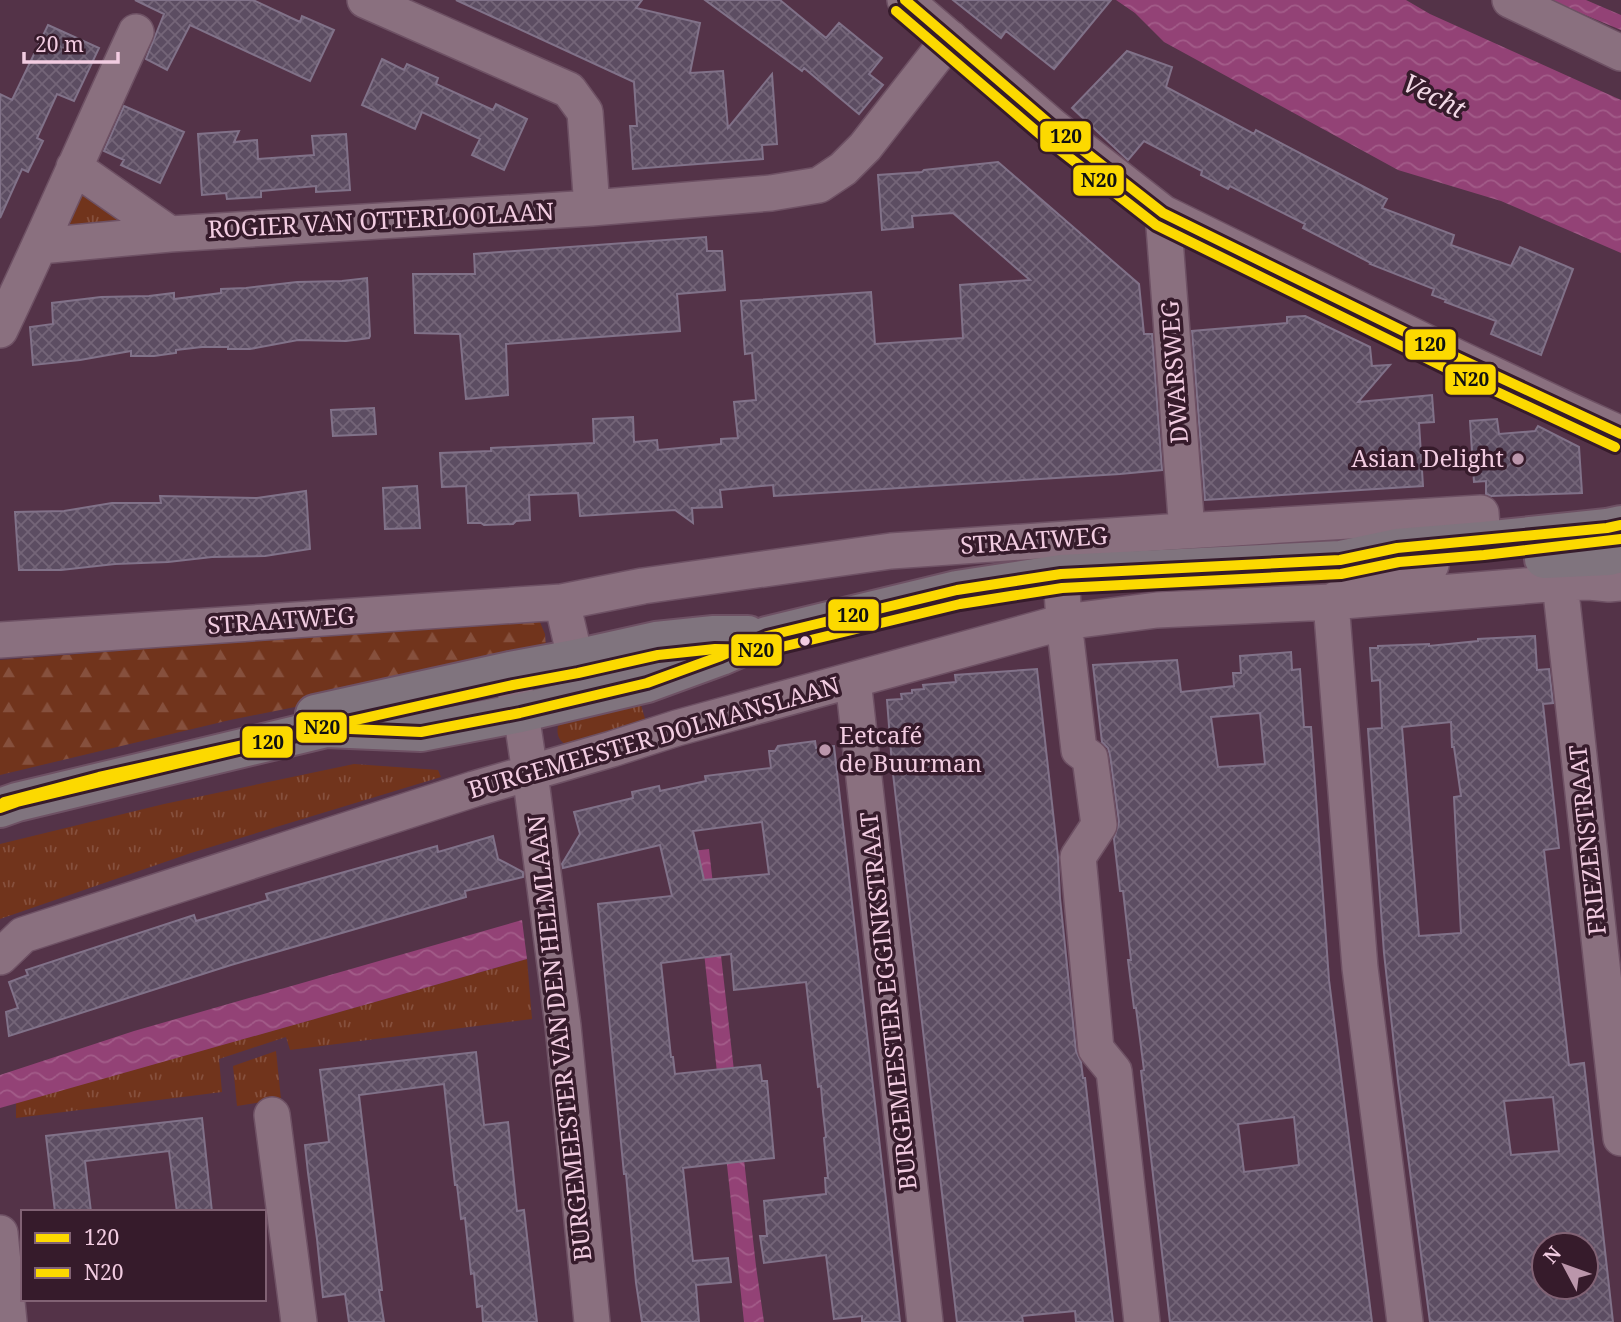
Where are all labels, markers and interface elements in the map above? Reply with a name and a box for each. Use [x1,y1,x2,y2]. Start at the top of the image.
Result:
scale bar [24,21,119,65]
text: 20 m [35,30,84,58]
water label: Vecht [1397,64,1473,126]
line badge: 120 [1039,120,1092,153]
text: 120 [1050,123,1082,149]
line badge: N20 [1072,164,1125,197]
text: N20 [1081,167,1117,193]
street label: ROGIER VAN OTTERLOOLAAN [207,194,555,245]
street label: DWARSWEG [1152,300,1195,445]
line badge: 120 [1404,328,1457,361]
text: 120 [1414,331,1446,357]
line badge: N20 [1444,363,1497,396]
text: N20 [1453,366,1489,392]
place label: Asian Delight [1351,441,1504,474]
marker: Asian Delight [1510,451,1526,467]
street label: STRAATWEG [959,518,1109,561]
street label: STRAATWEG [206,598,356,641]
line badge: 120 [827,598,880,632]
text: 120 [837,602,869,628]
line badge: N20 [730,633,783,667]
unlabelled marker [798,634,812,648]
text: N20 [738,637,774,663]
street label: BURGEMEESTER DOLMANSLAAN [464,668,843,805]
line badge: N20 [295,711,348,744]
text: N20 [304,714,340,740]
place label: Eetcafé de Buurman [839,718,982,779]
line badge: 120 [241,725,294,759]
text: 120 [252,729,284,755]
marker: Eetcafé de Buurman [817,742,833,758]
street label: FRIEZENSTRAAT [1560,743,1613,937]
street label: BURGEMEESTER EGGINKSTRAAT [851,810,924,1192]
street label: BURGEMEESTER VAN DEN HELMLAAN [519,814,598,1263]
legend [21,1210,266,1301]
text: 120 [84,1223,119,1251]
north arrow [1530,1231,1600,1301]
text: N [1537,1241,1567,1269]
text: N20 [84,1258,124,1286]

